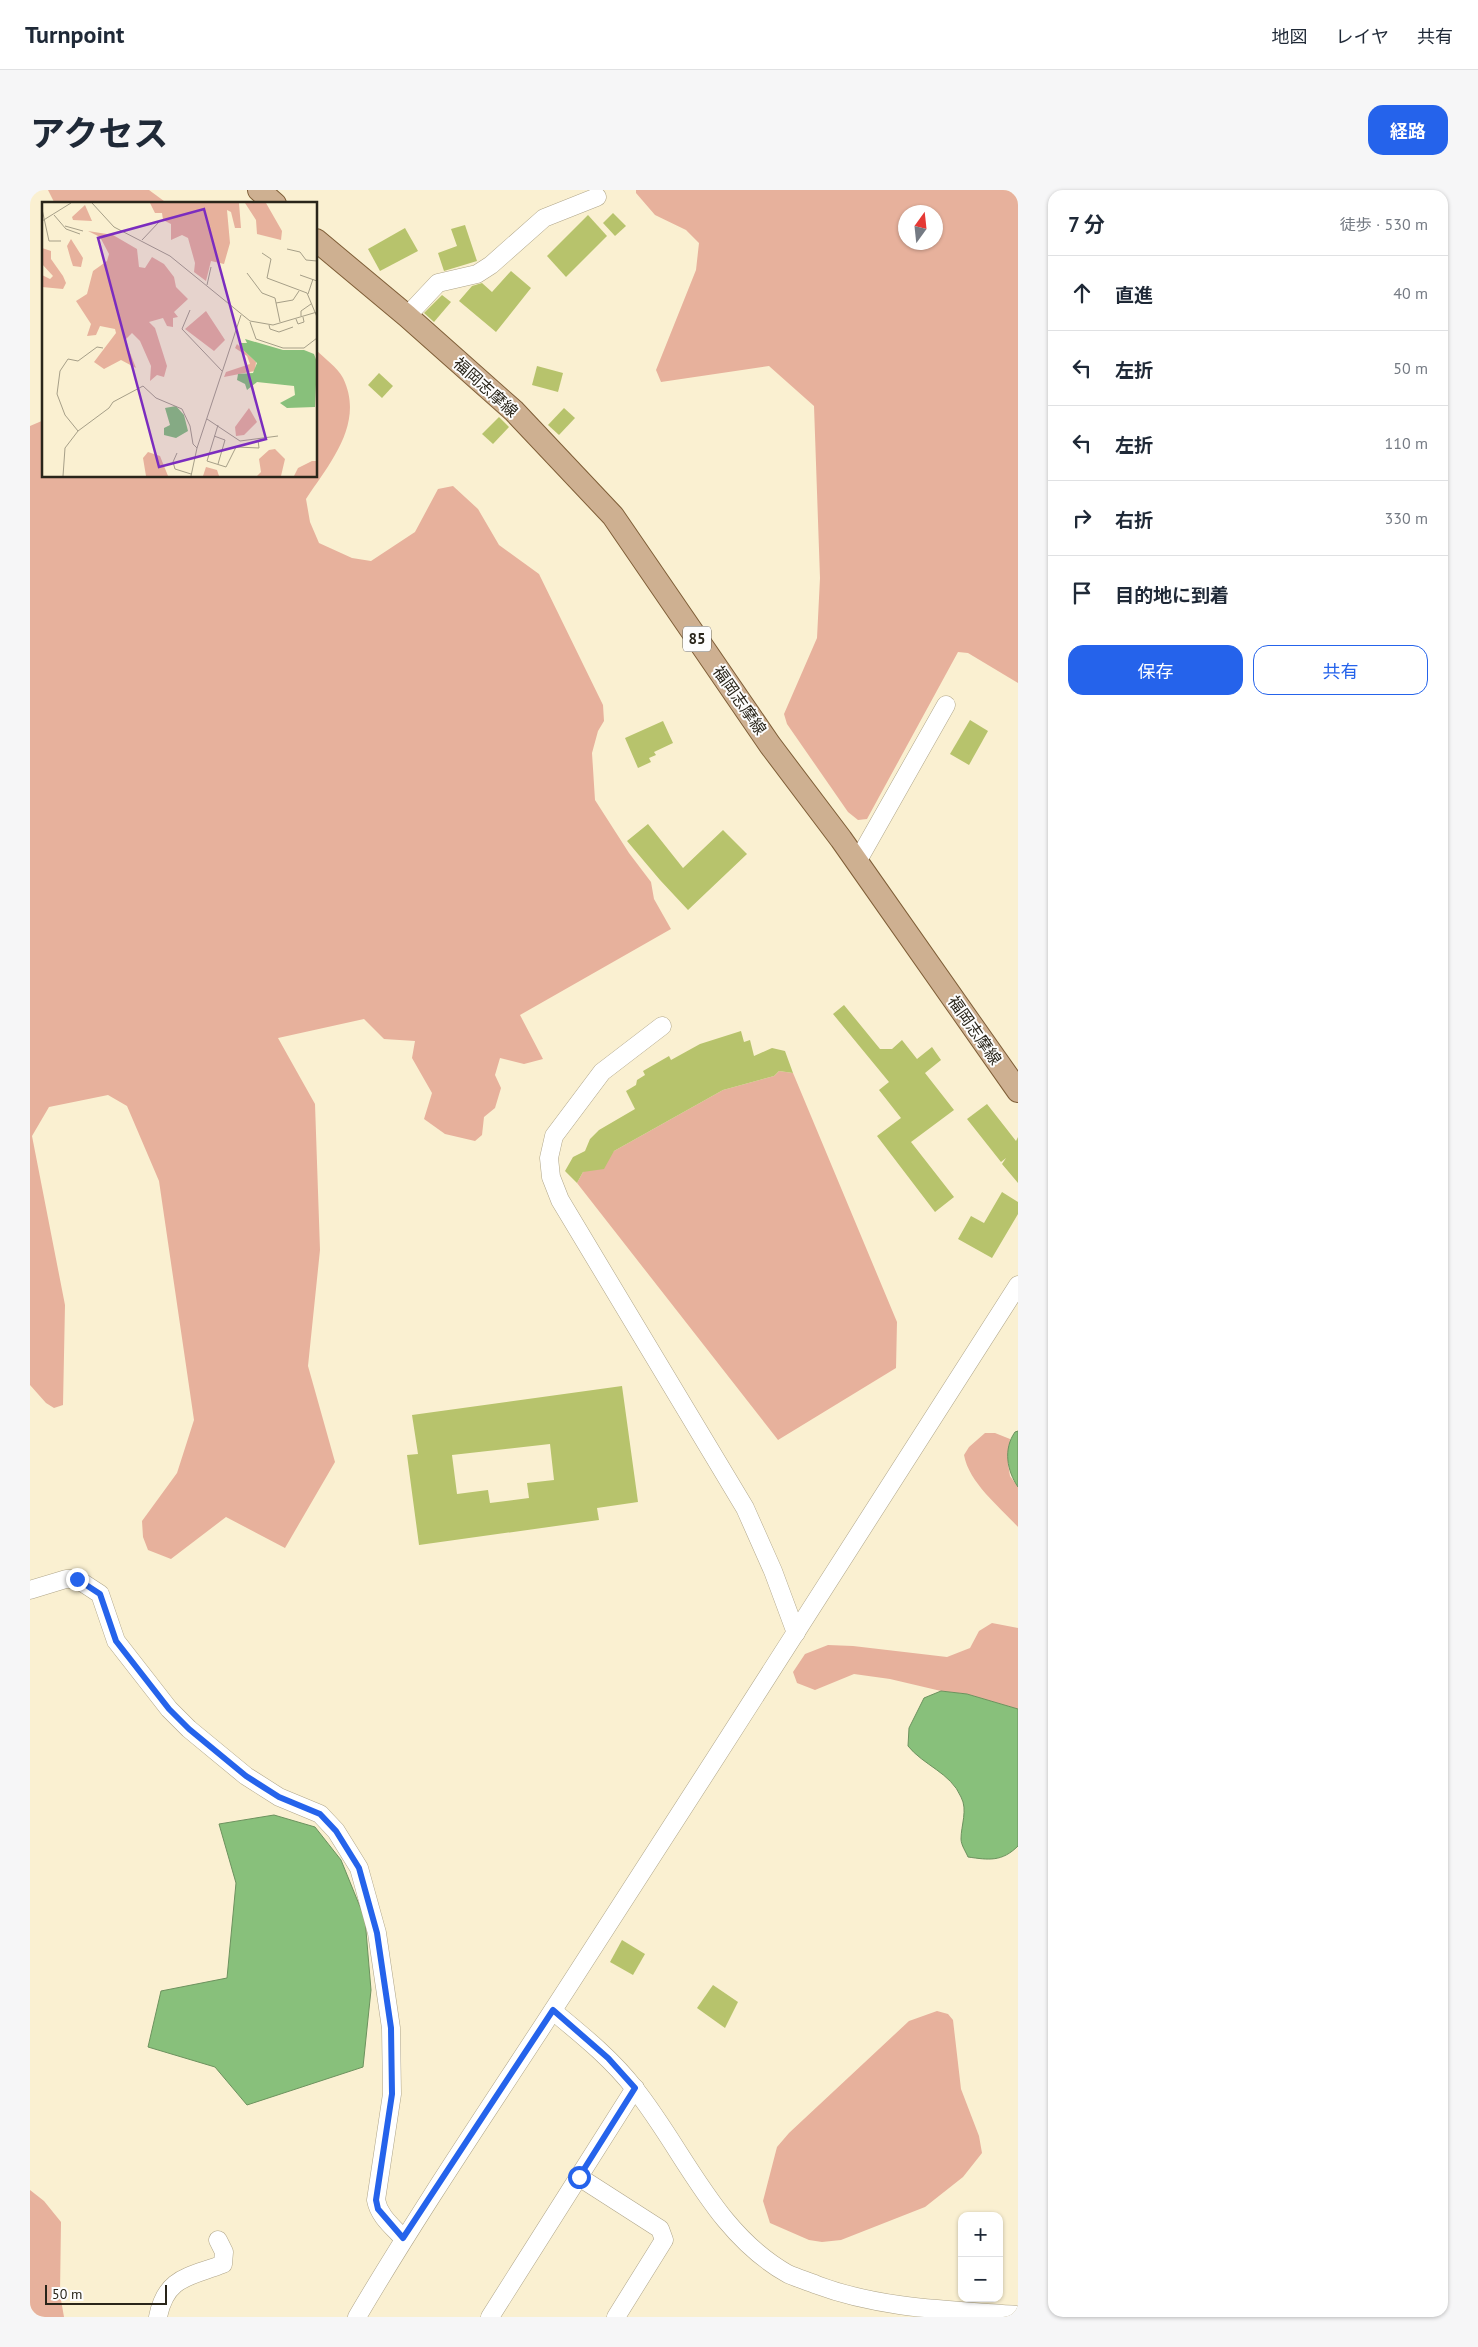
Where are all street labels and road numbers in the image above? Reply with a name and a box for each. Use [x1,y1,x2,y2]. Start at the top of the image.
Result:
street label: 福岡志摩線 [450,353,522,421]
road number: 85 [683,626,711,652]
street label: 福岡志摩線 [709,661,771,739]
street label: 福岡志摩線 [944,991,1006,1069]

